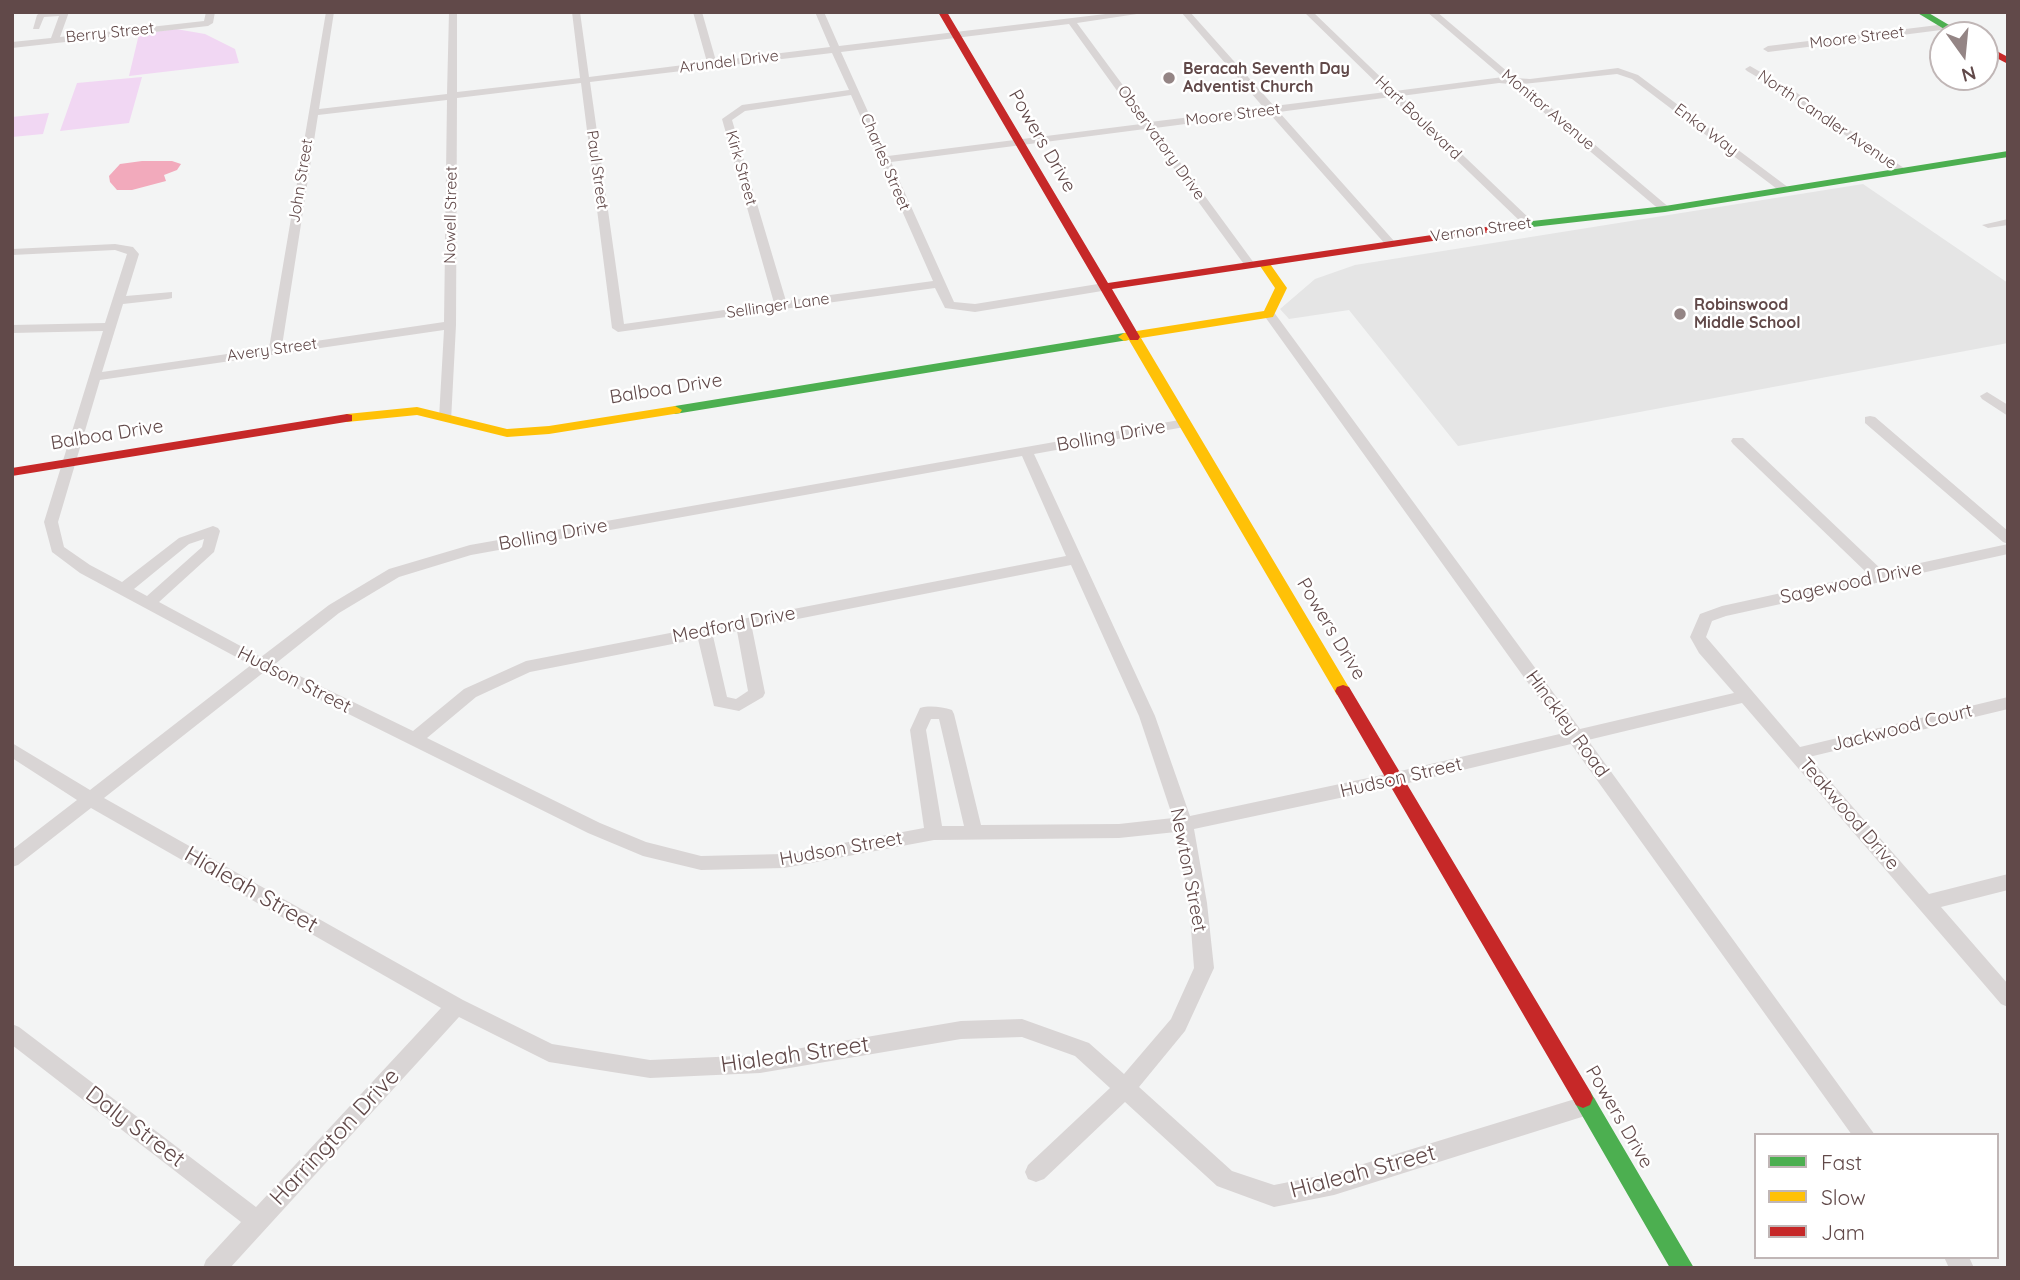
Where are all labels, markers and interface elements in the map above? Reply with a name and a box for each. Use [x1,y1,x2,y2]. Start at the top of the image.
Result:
street label: Berry Street [65,19,155,47]
north arrow [1929,21,1999,91]
street label: Moore Street [1808,23,1906,53]
street label: Arundel Drive [678,46,780,78]
place label: Beracah Seventh Day Adventist Church [1183,59,1350,97]
text: N [1959,61,1979,88]
street label: Monitor Avenue [1497,65,1599,155]
street label: North Candler Avenue [1754,66,1900,174]
marker: Beracah Seventh Day Adventist Church [1161,70,1177,86]
street label: Hart Boulevard [1371,72,1465,164]
street label: Observatory Drive [1113,82,1209,204]
street label: Powers Drive [1003,86,1081,196]
street label: Moore Street [1184,100,1282,130]
street label: Enka Way [1670,100,1742,160]
street label: Charles Street [856,111,914,213]
street label: Kirk Street [721,128,761,208]
street label: Paul Street [582,129,612,211]
street label: John Street [285,137,317,225]
street label: Nowell Street [441,166,461,264]
street label: Vernon Street [1429,213,1533,247]
street label: Sellinger Lane [725,289,831,323]
place label: Robinswood Middle School [1694,295,1801,333]
marker: Robinswood Middle School [1672,306,1688,322]
street label: Avery Street [226,334,318,366]
street label: Balboa Drive [608,369,724,409]
street label: Balboa Drive [49,415,165,455]
street label: Bolling Drive [1055,415,1167,457]
street label: Bolling Drive [497,514,609,556]
street label: Sagewood Drive [1778,557,1924,609]
street label: Powers Drive [1292,574,1370,684]
street label: Medford Drive [671,602,797,648]
street label: Hudson Street [233,642,355,718]
street label: Hinckley Road [1521,666,1613,782]
street label: Jackwood Court [1829,699,1975,757]
street label: Hudson Street [1338,753,1464,803]
street label: Teakwood Drive [1794,753,1904,875]
street label: Newton Street [1165,806,1211,934]
street label: Hudson Street [778,827,904,871]
street label: Hialeah Street [179,841,323,939]
street label: Hialeah Street [719,1031,871,1079]
street label: Powers Drive [1580,1062,1658,1172]
street label: Harrington Drive [264,1063,406,1211]
street label: Daly Street [80,1081,190,1173]
legend [1754,1133,1999,1259]
street label: Hialeah Street [1287,1139,1439,1205]
text: Fast [1821,1149,1862,1175]
text: Slow [1821,1184,1866,1210]
text: Jam [1821,1219,1865,1245]

